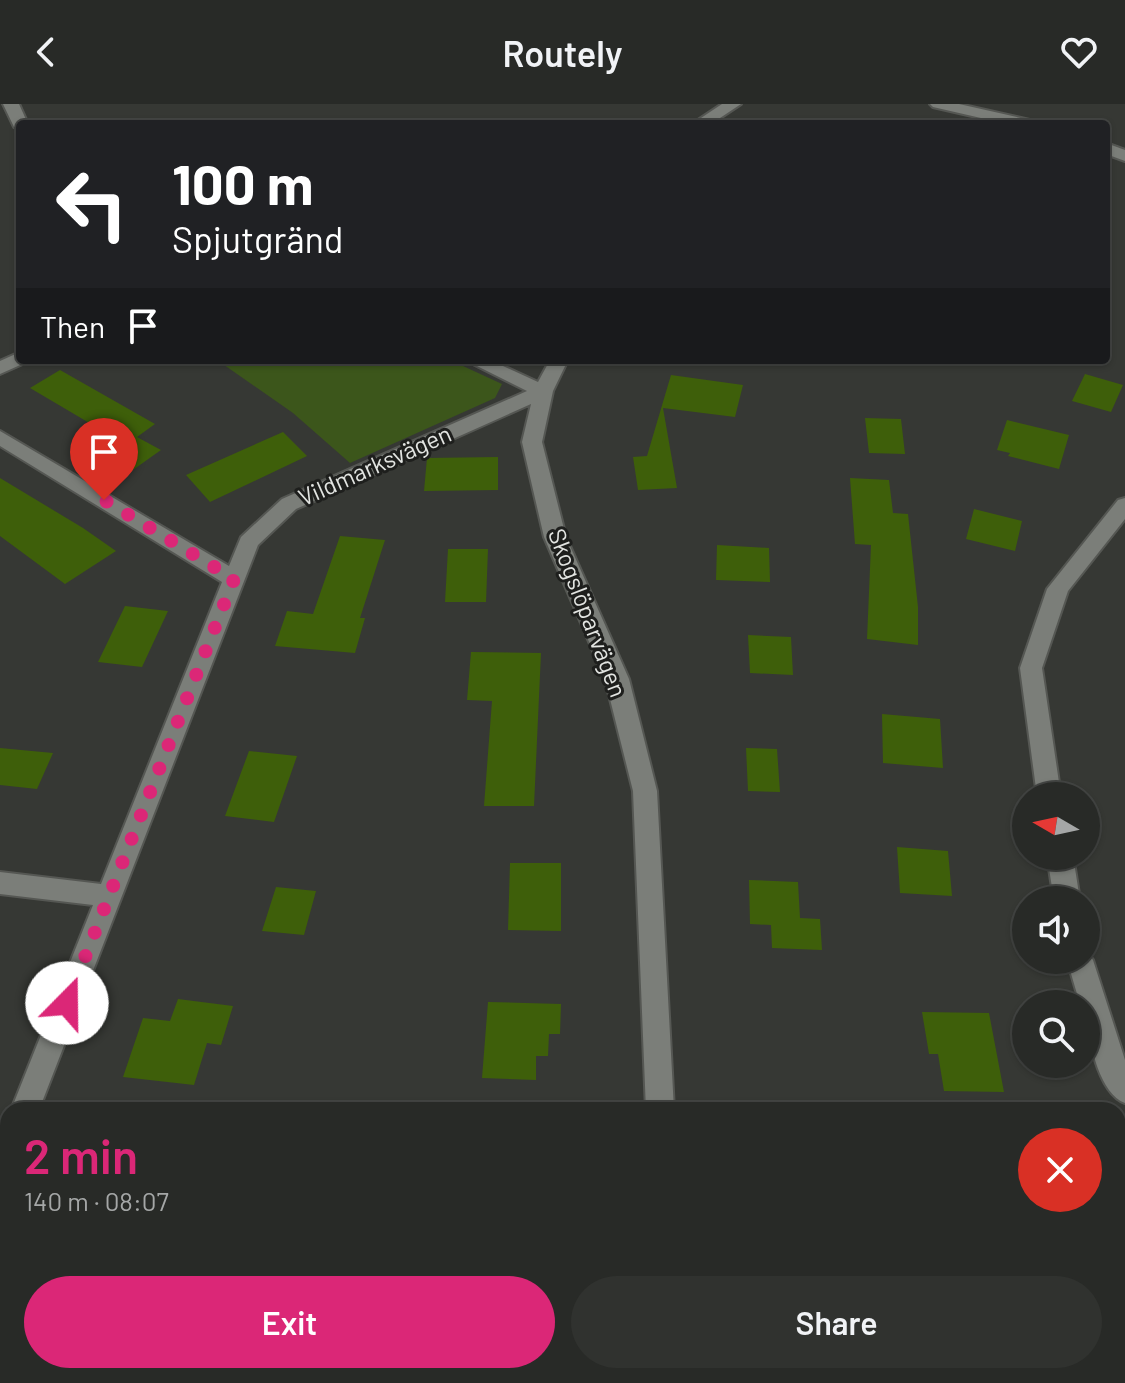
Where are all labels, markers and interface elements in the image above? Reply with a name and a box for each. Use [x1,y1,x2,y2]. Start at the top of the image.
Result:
icon: back [24,30,68,74]
icon: heart [1057,30,1101,74]
text: Routely [502,31,623,74]
text: 100 m [172,149,314,216]
icon: left [40,152,144,256]
text: Spjutgränd [172,217,343,260]
icon: arrive [121,304,165,348]
text: Then [40,308,105,344]
pin [70,418,138,500]
street label: Vildmarksvägen [293,418,455,511]
icon: arrive [82,430,126,474]
street label: Skogslöparvägen [543,524,634,701]
north arrow [1012,782,1100,870]
map controls [1012,782,1100,1078]
button: sound [1012,886,1100,974]
position arrow [25,961,109,1045]
button: search [1012,990,1100,1078]
text: 2 min [24,1126,138,1184]
button: close [1018,1128,1102,1212]
text: 140 m · 08:07 [24,1185,169,1216]
button: Exit [24,1276,555,1368]
button: Share [571,1276,1102,1368]

